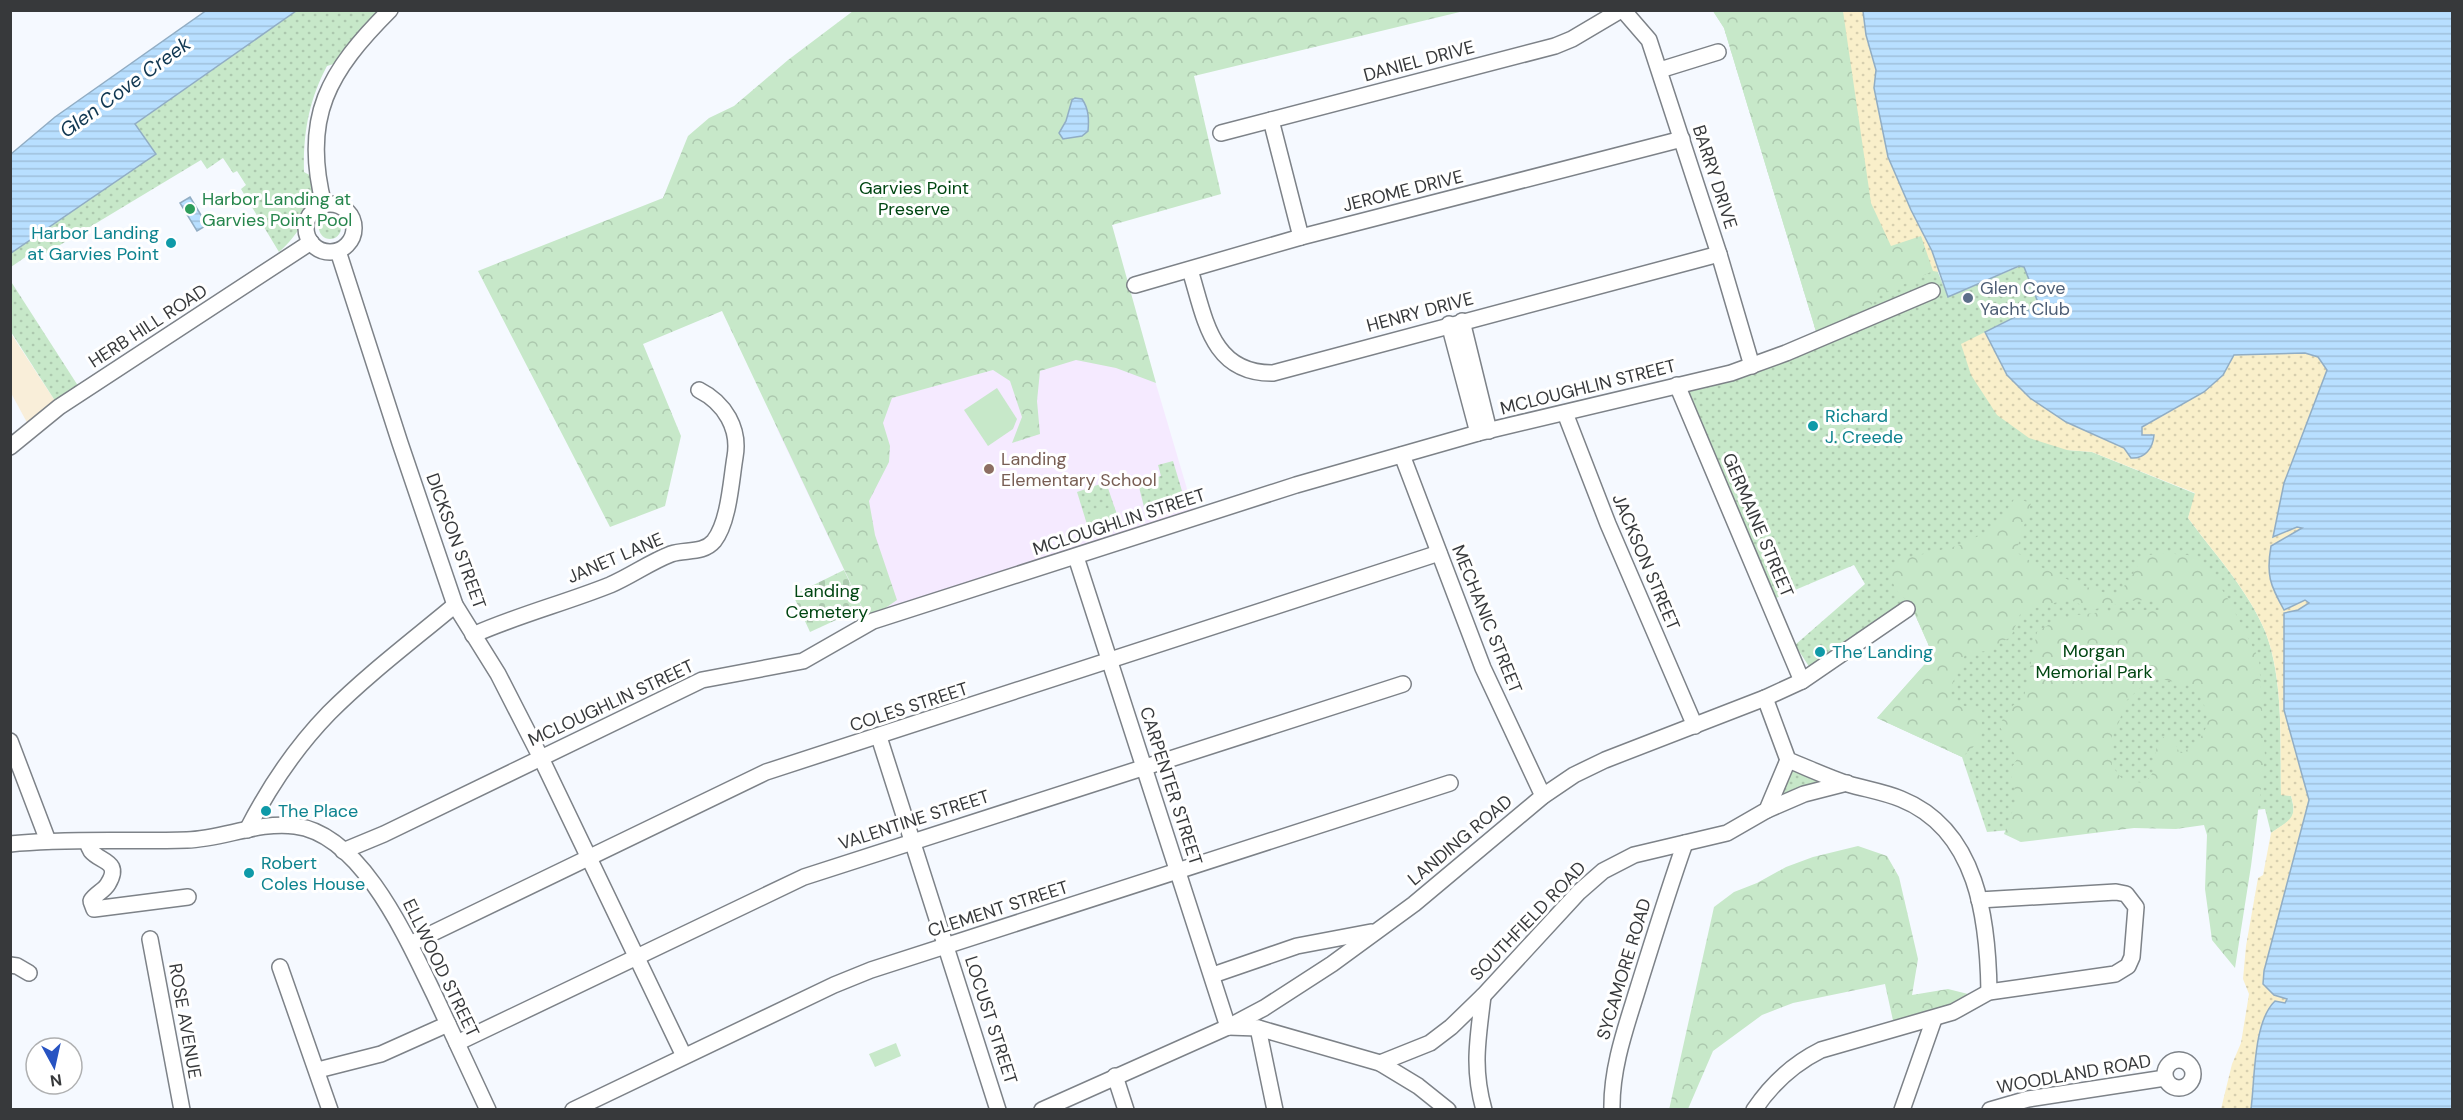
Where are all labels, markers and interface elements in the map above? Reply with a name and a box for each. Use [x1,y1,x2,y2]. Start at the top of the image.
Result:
water label: Glen Cove Creek [54,30,196,143]
street label: DANIEL DRIVE [1361,35,1477,87]
street label: BARRY DRIVE [1687,122,1743,232]
street label: JEROME DRIVE [1340,164,1466,218]
park label: Garvies Point Preserve [859,176,969,221]
place label: Harbor Landing at Garvies Point Pool [202,187,352,232]
marker: Harbor Landing at Garvies Point Pool [183,202,197,216]
place label: Harbor Landing at Garvies Point [27,221,159,266]
marker: Harbor Landing at Garvies Point [164,236,178,250]
place label: Glen Cove Yacht Club [1980,276,2070,321]
street label: HERB HILL ROAD [84,279,212,373]
street label: HENRY DRIVE [1364,286,1476,338]
marker: Glen Cove Yacht Club [1961,291,1975,305]
street label: MCLOUGHLIN STREET [1498,354,1678,420]
place label: Richard J. Creede [1825,404,1903,449]
marker: Richard J. Creede [1806,419,1820,433]
place label: Landing Elementary School [1001,447,1157,492]
street label: GERMAINE STREET [1717,449,1799,601]
marker: Landing Elementary School [982,462,996,476]
street label: DICKSON STREET [420,470,492,612]
street label: MCLOUGHLIN STREET [1030,483,1208,561]
street label: JACKSON STREET [1606,490,1686,634]
street label: JANET LANE [563,527,667,589]
street label: MECHANIC STREET [1446,541,1528,697]
park label: Landing Cemetery [786,579,868,624]
park label: Morgan Memorial Park [2035,639,2153,684]
place label: The Landing [1832,640,1933,664]
marker: The Landing [1813,645,1827,659]
street label: MCLOUGHLIN STREET [524,654,698,752]
street label: COLES STREET [847,677,971,737]
street label: CARPENTER STREET [1134,704,1208,868]
street label: VALENTINE STREET [835,784,993,856]
street label: LANDING ROAD [1403,789,1517,891]
place label: The Place [278,799,358,823]
marker: The Place [259,804,273,818]
place label: Robert Coles House [261,851,365,896]
street label: SOUTHFIELD ROAD [1465,856,1591,986]
marker: Robert Coles House [242,866,256,880]
street label: CLEMENT STREET [925,875,1071,943]
street label: ELLWOOD STREET [397,895,485,1041]
street label: SYCAMORE ROAD [1591,895,1657,1043]
street label: LOCUST STREET [959,953,1023,1087]
street label: ROSE AVENUE [163,961,207,1081]
north arrow [24,1036,84,1096]
street label: WOODLAND ROAD [1995,1049,2153,1099]
text: N [49,1069,63,1092]

